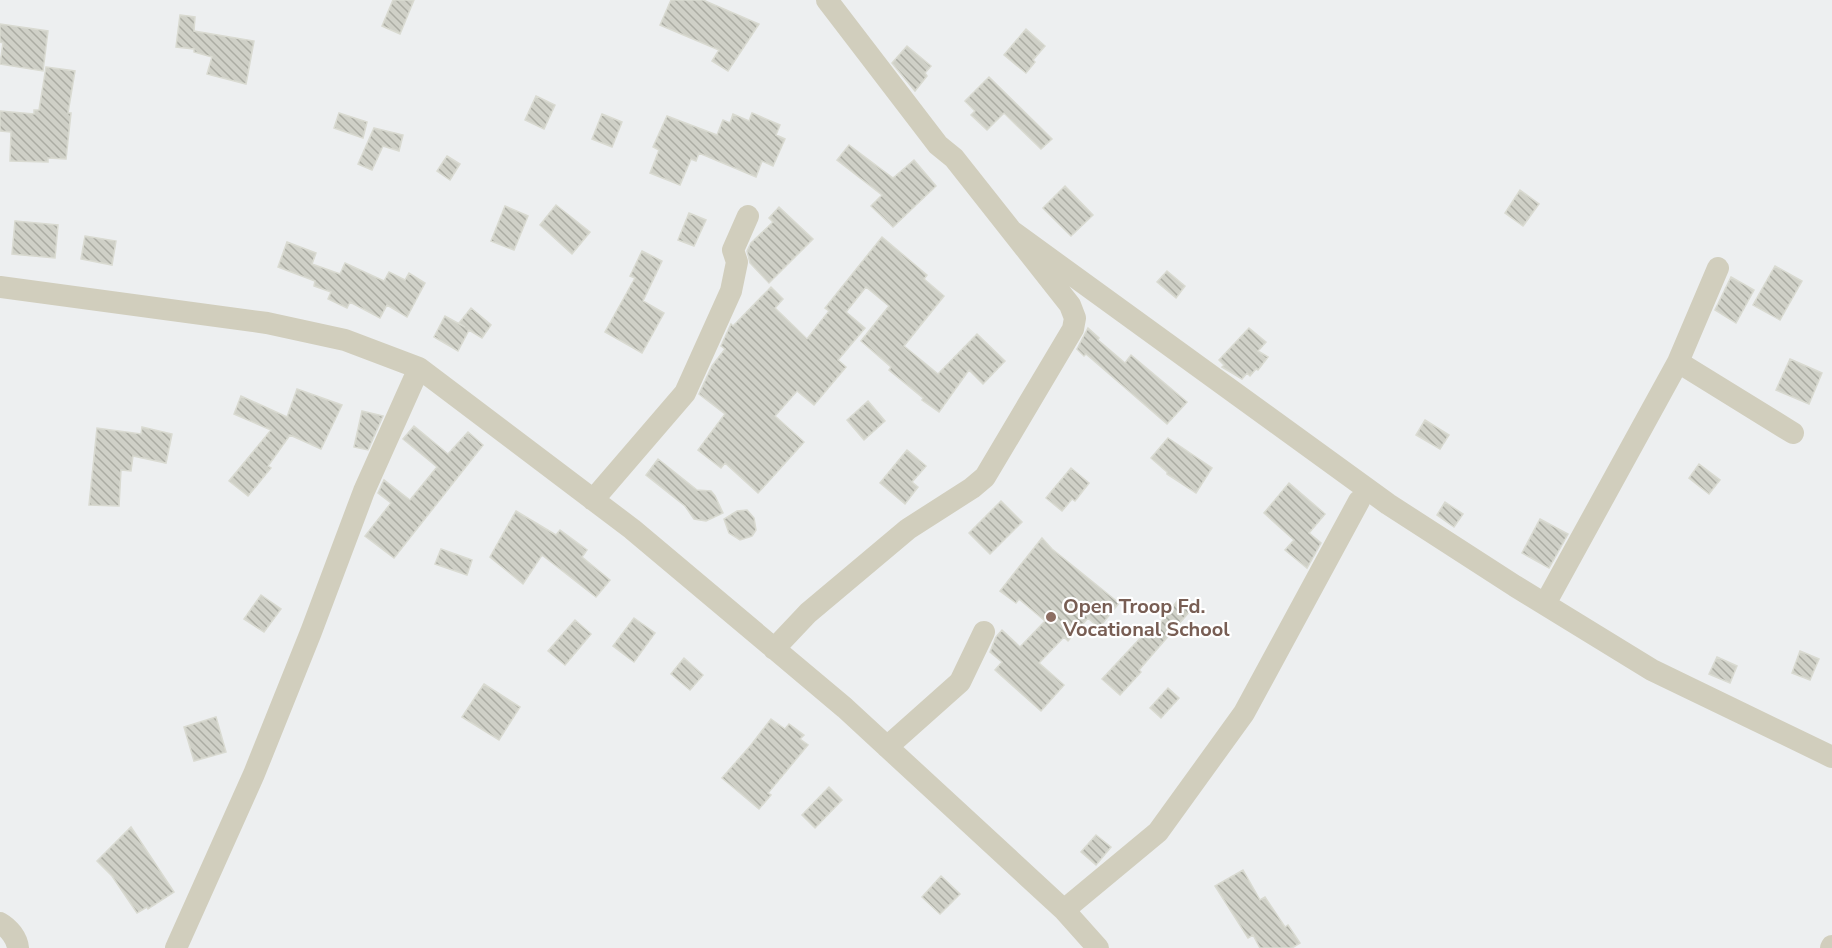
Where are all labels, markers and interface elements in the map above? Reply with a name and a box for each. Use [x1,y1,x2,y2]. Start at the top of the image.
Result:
place label: Open Troop Fd. Vocational School [1062,593,1230,643]
marker: Open Troop Fd. Vocational School [1044,610,1058,624]

